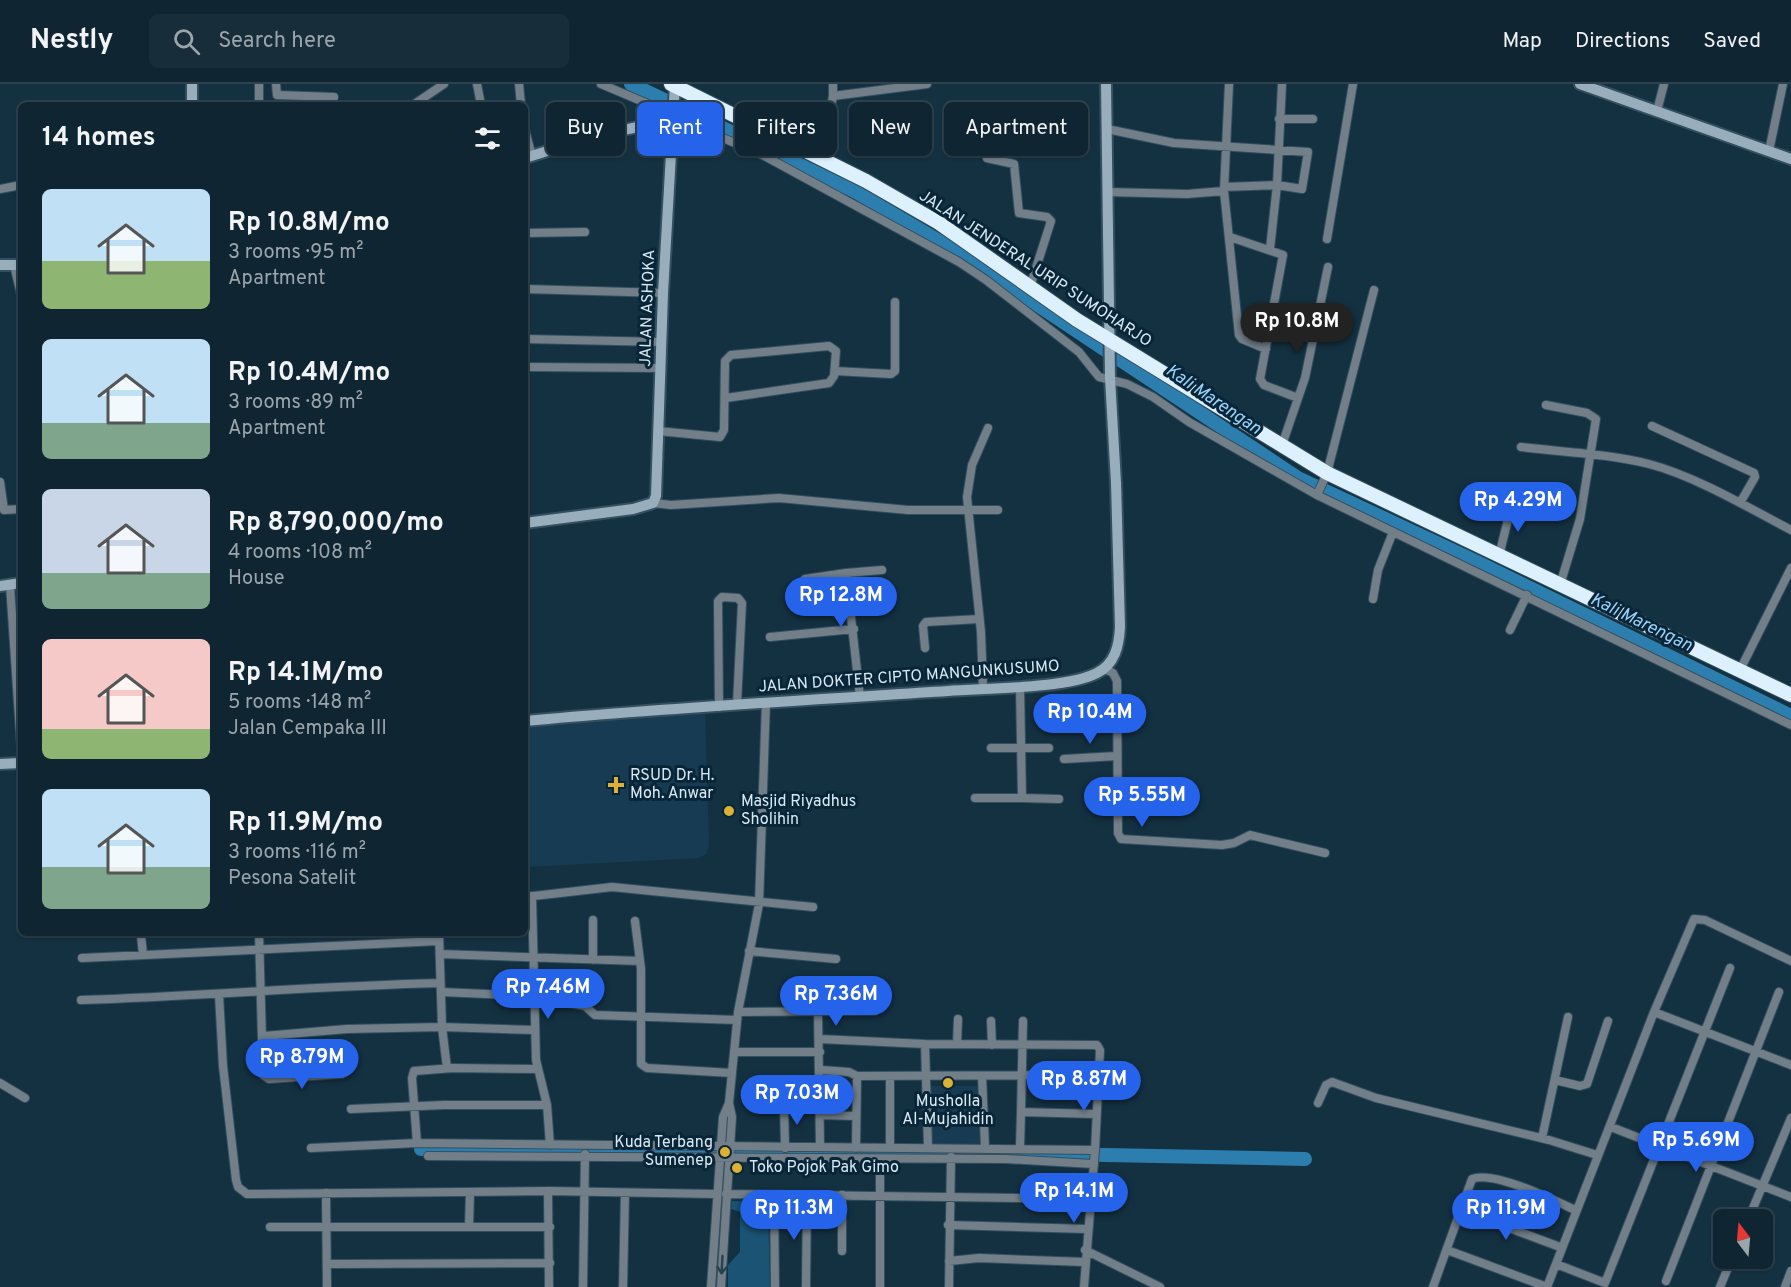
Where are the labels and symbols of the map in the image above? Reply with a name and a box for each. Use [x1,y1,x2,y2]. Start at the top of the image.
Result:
street label: JALAN JENDERAL URIP SUMOHARJO [915,186,1155,352]
street label: JALAN ASHOKA [636,249,660,367]
pin: Rp 10.8M [1235,303,1359,354]
water label: Kali Marengan [1161,360,1265,441]
pin: Rp 4.29M [1456,482,1580,533]
pin: Rp 12.8M [779,577,903,628]
water label: Kali Marengan [1586,588,1696,658]
street label: JALAN DOKTER CIPTO MANGUNKUSUMO [758,656,1060,698]
pin: Rp 10.4M [1028,694,1152,745]
place label: RSUD Dr. H. Moh. Anwar [630,766,714,804]
marker: RSUD Dr. H. Moh. Anwar [607,776,625,794]
pin: Rp 5.55M [1080,777,1204,828]
place label: Masjid Riyadhus Sholihin [741,792,856,830]
marker: Masjid Riyadhus Sholihin [722,804,736,818]
pin: Rp 7.46M [486,969,610,1020]
pin: Rp 7.36M [774,976,898,1027]
pin: Rp 8.79M [240,1039,364,1090]
pin: Rp 8.87M [1022,1061,1146,1112]
pin: Rp 7.03M [735,1075,859,1126]
marker: Musholla Al-Mujahidin [941,1076,955,1090]
place label: Musholla Al-Mujahidin [902,1092,994,1130]
pin: Rp 5.69M [1634,1122,1758,1173]
place label: Kuda Terbang Sumenep [614,1133,713,1171]
marker: Kuda Terbang Sumenep [718,1145,732,1159]
place label: Toko Pojok Pak Gimo [749,1158,899,1178]
marker: Toko Pojok Pak Gimo [730,1161,744,1175]
pin: Rp 14.1M [1012,1173,1136,1224]
pin: Rp 11.3M [732,1190,856,1241]
pin: Rp 11.9M [1444,1190,1568,1241]
north arrow [1713,1209,1773,1269]
one-way arrow [717,1255,728,1275]

